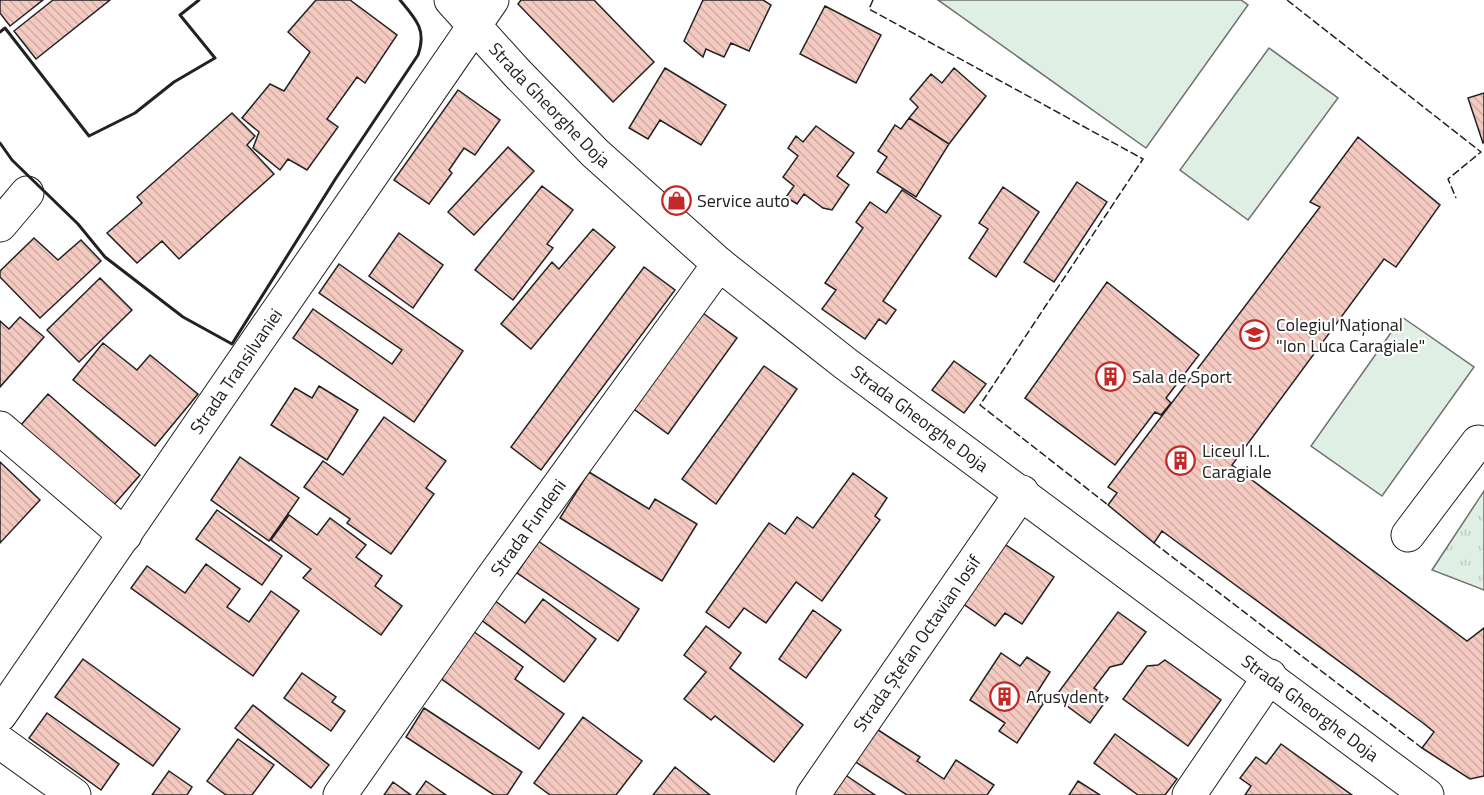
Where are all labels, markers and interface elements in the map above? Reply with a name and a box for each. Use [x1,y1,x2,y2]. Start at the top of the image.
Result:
street label: Strada Gheorghe Doja [482,36,617,174]
shop icon: Service auto [660,185,692,217]
place label: Service auto [697,187,790,214]
street label: Strada Transilvaniei [183,303,289,440]
place label: Colegiul Național "Ion Luca Caragiale" [1276,311,1425,359]
school or university icon: Colegiul Național "Ion Luca Caragiale" [1239,319,1271,351]
street label: Strada Gheorghe Doja [846,358,994,478]
building icon: Sala de Sport [1095,361,1127,393]
place label: Sala de Sport [1132,363,1232,390]
place label: Liceul I.L. Caragiale [1202,437,1272,485]
building icon: Liceul I.L. Caragiale [1165,445,1197,477]
street label: Strada Fundeni [484,473,572,582]
street label: Strada Ștefan Octavian Iosif [846,549,988,737]
street label: Strada Gheorghe Doja [1236,648,1385,768]
building icon: Arusydent [989,681,1021,713]
place label: Arusydent [1026,683,1104,710]

